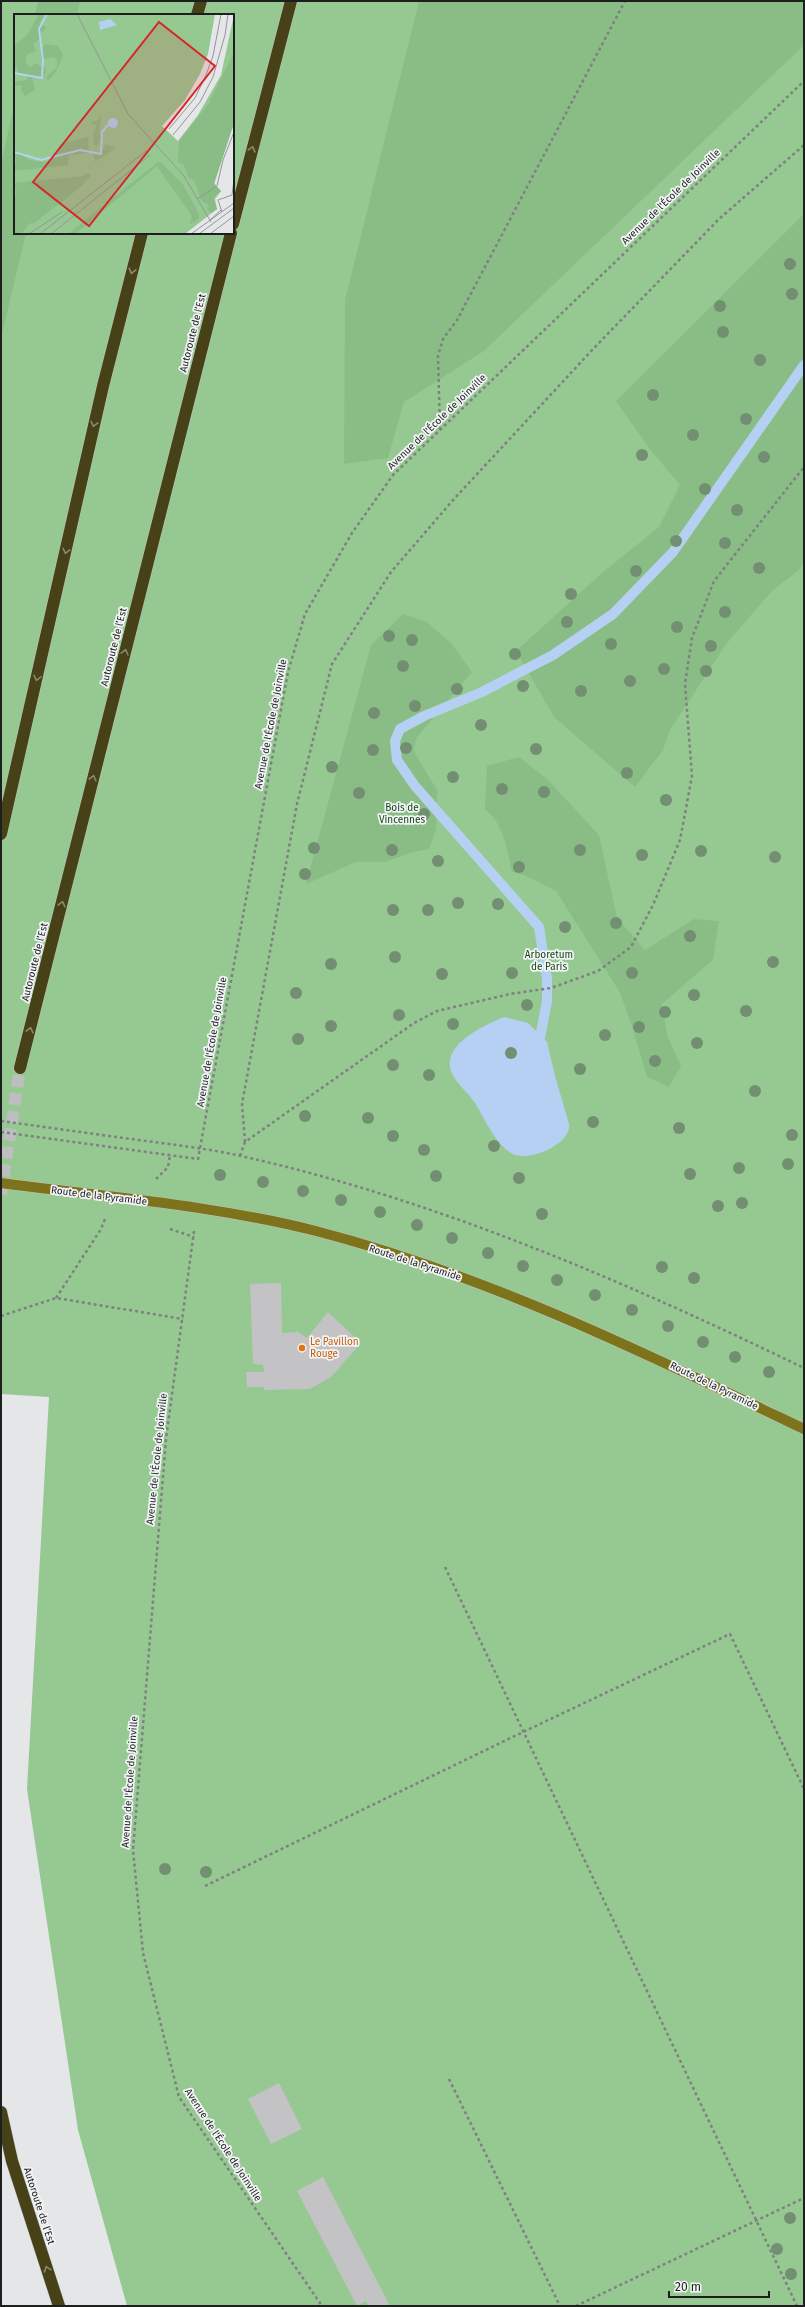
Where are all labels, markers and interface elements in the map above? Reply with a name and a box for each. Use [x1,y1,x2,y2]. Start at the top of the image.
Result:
inset map [14,14,234,234]
street label: Avenue de l'École de Joinville [618,145,723,247]
one-way arrow [248,146,256,152]
one-way arrow [129,268,137,274]
street label: Autoroute de l’Est [177,292,209,373]
street label: Avenue de l'École de Joinville [384,370,489,472]
one-way arrow [91,421,99,427]
one-way arrow [62,548,70,554]
street label: Autoroute de l’Est [98,606,130,687]
one-way arrow [120,648,129,655]
street label: Avenue de l'École de Joinville [251,658,289,790]
one-way arrow [33,675,41,681]
one-way arrow [89,774,97,781]
park label: Bois de Vincennes [379,802,425,826]
one-way arrow [57,900,65,907]
street label: Autoroute de l’Est [19,921,51,1002]
park label: Arboretum de Paris [525,949,573,973]
street label: Avenue de l'École de Joinville [193,976,229,1108]
one-way arrow [25,1027,33,1033]
street label: Route de la Pyramide [50,1184,148,1208]
street label: Route de la Pyramide [367,1242,463,1284]
place label: Le Pavillon Rouge [310,1336,359,1360]
marker: Le Pavillon Rouge [297,1343,307,1353]
street label: Route de la Pyramide [668,1359,760,1413]
street label: Avenue de l'École de Joinville [142,1393,170,1525]
street label: Avenue de l'École de Joinville [117,1716,141,1848]
street label: Avenue de l'École de Joinville [182,2085,266,2204]
street label: Autoroute de l’Est [21,2166,57,2246]
one-way arrow [43,2266,52,2273]
scale bar [669,2273,769,2299]
text: 20 m [675,2280,701,2294]

